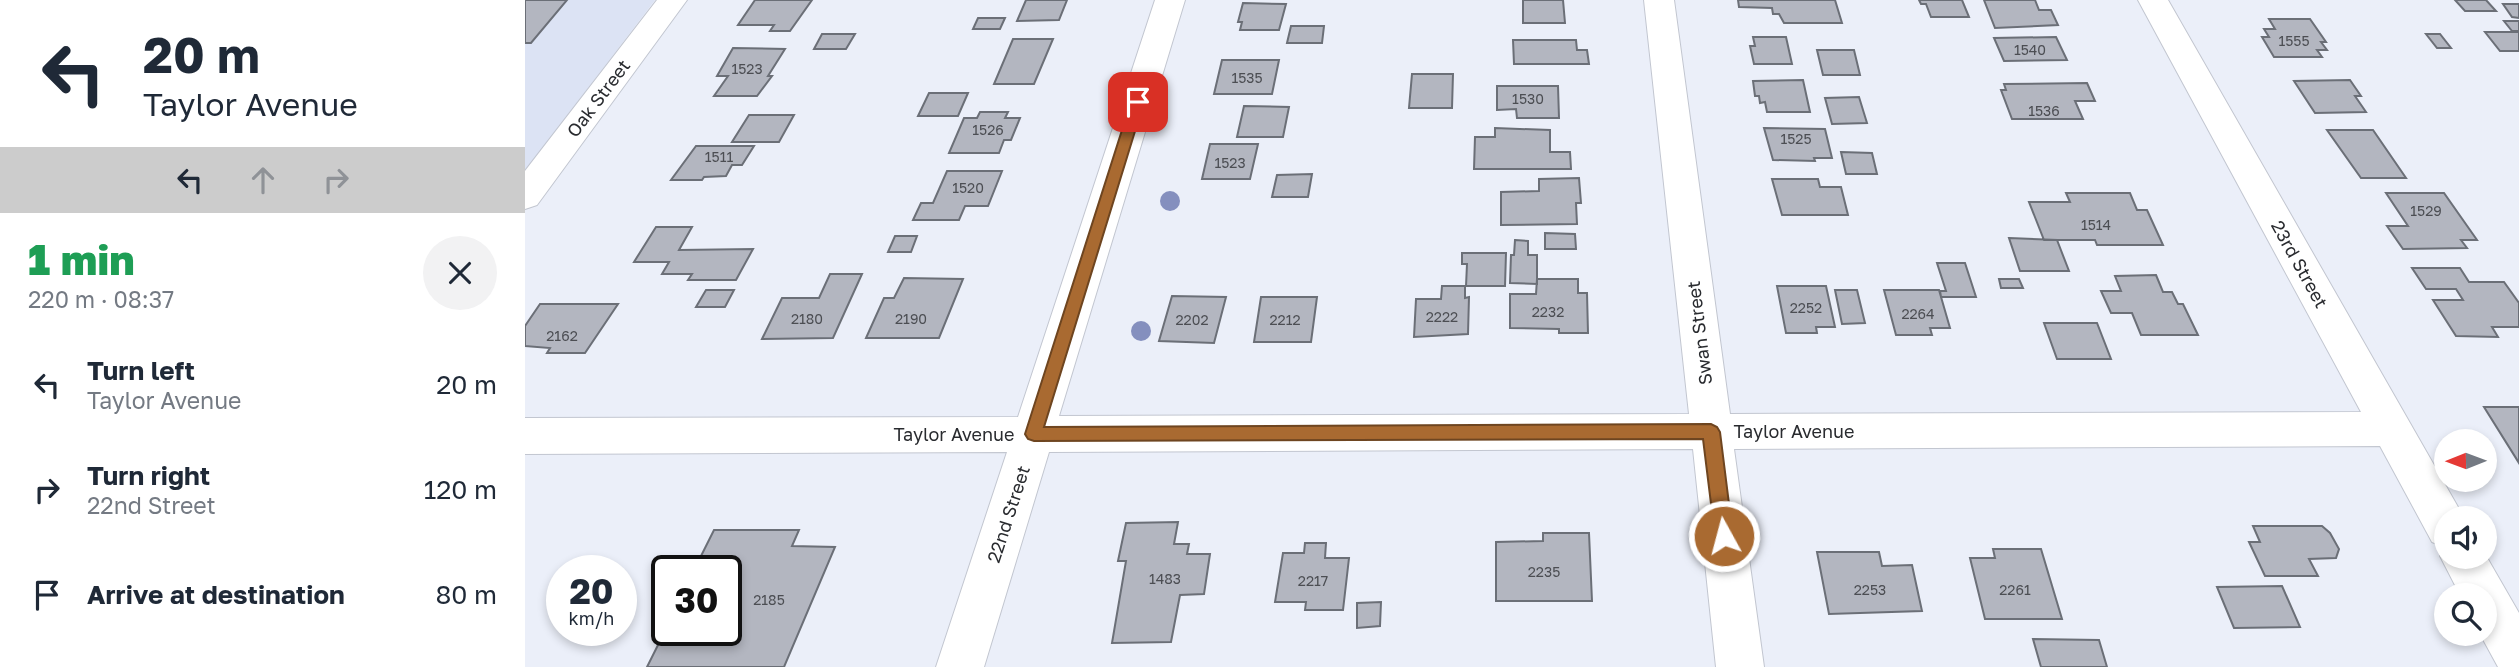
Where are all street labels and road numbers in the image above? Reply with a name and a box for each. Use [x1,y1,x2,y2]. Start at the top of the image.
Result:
street label: Oak Street [562,55,634,141]
street label: 23rd Street [2267,216,2333,312]
street label: Swan Street [1682,280,1716,386]
street label: Taylor Avenue [1734,420,1854,442]
street label: Taylor Avenue [894,423,1014,445]
street label: 22nd Street [982,463,1034,565]

